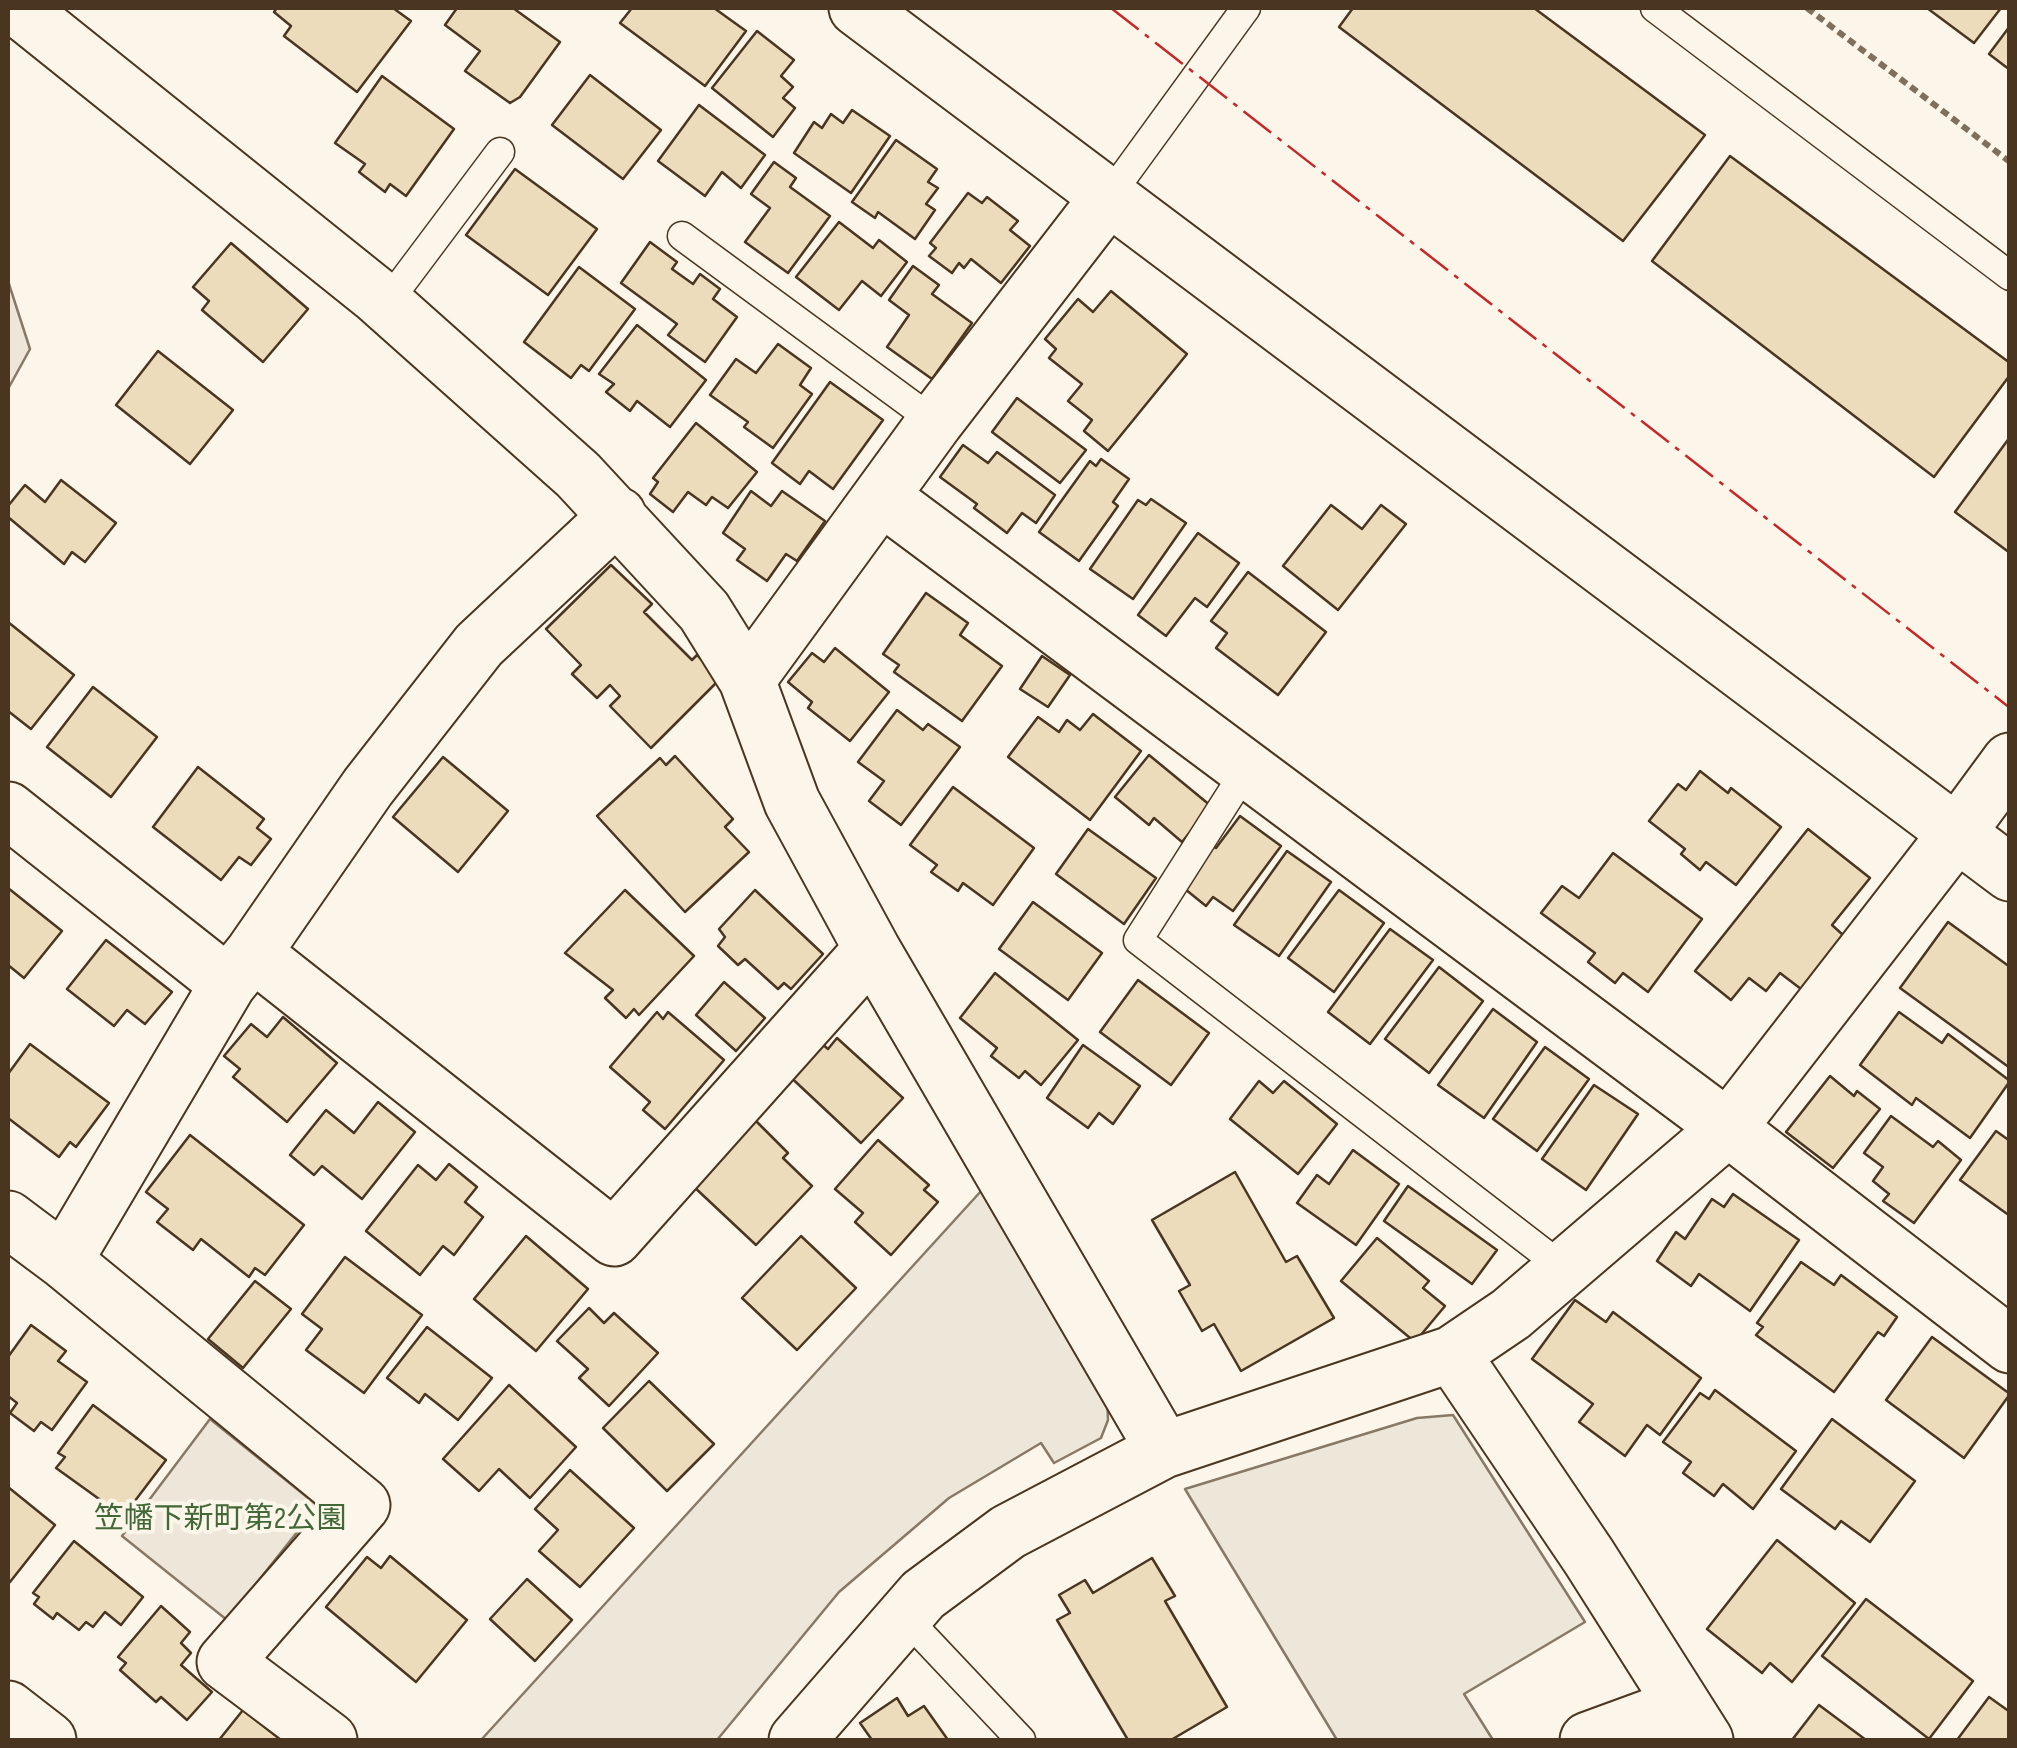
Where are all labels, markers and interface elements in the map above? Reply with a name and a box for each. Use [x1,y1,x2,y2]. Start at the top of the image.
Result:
park label: 笠幡下新町第2公園 [94,1502,346,1538]

